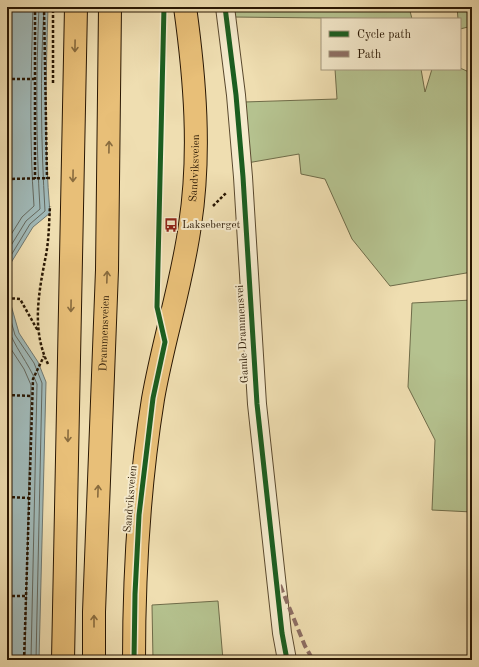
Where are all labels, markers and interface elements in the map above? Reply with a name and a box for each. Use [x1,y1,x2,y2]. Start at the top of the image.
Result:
legend [321,18,461,70]
text: Cycle path [357,29,412,41]
one-way arrow [72,39,79,52]
text: Path [357,49,382,61]
street label: Sandviksveien [187,134,201,202]
one-way arrow [105,141,112,154]
one-way arrow [70,169,77,182]
bus stop icon: Lakseberget [163,217,179,233]
place label: Lakseberget [182,220,241,231]
one-way arrow [103,271,111,284]
street label: Gamle Drammensvei [235,285,251,383]
street label: Drammensveien [98,295,112,371]
one-way arrow [67,299,75,312]
one-way arrow [64,429,72,442]
street label: Sandviksveien [123,465,139,533]
one-way arrow [95,485,102,498]
one-way arrow [90,615,98,628]

